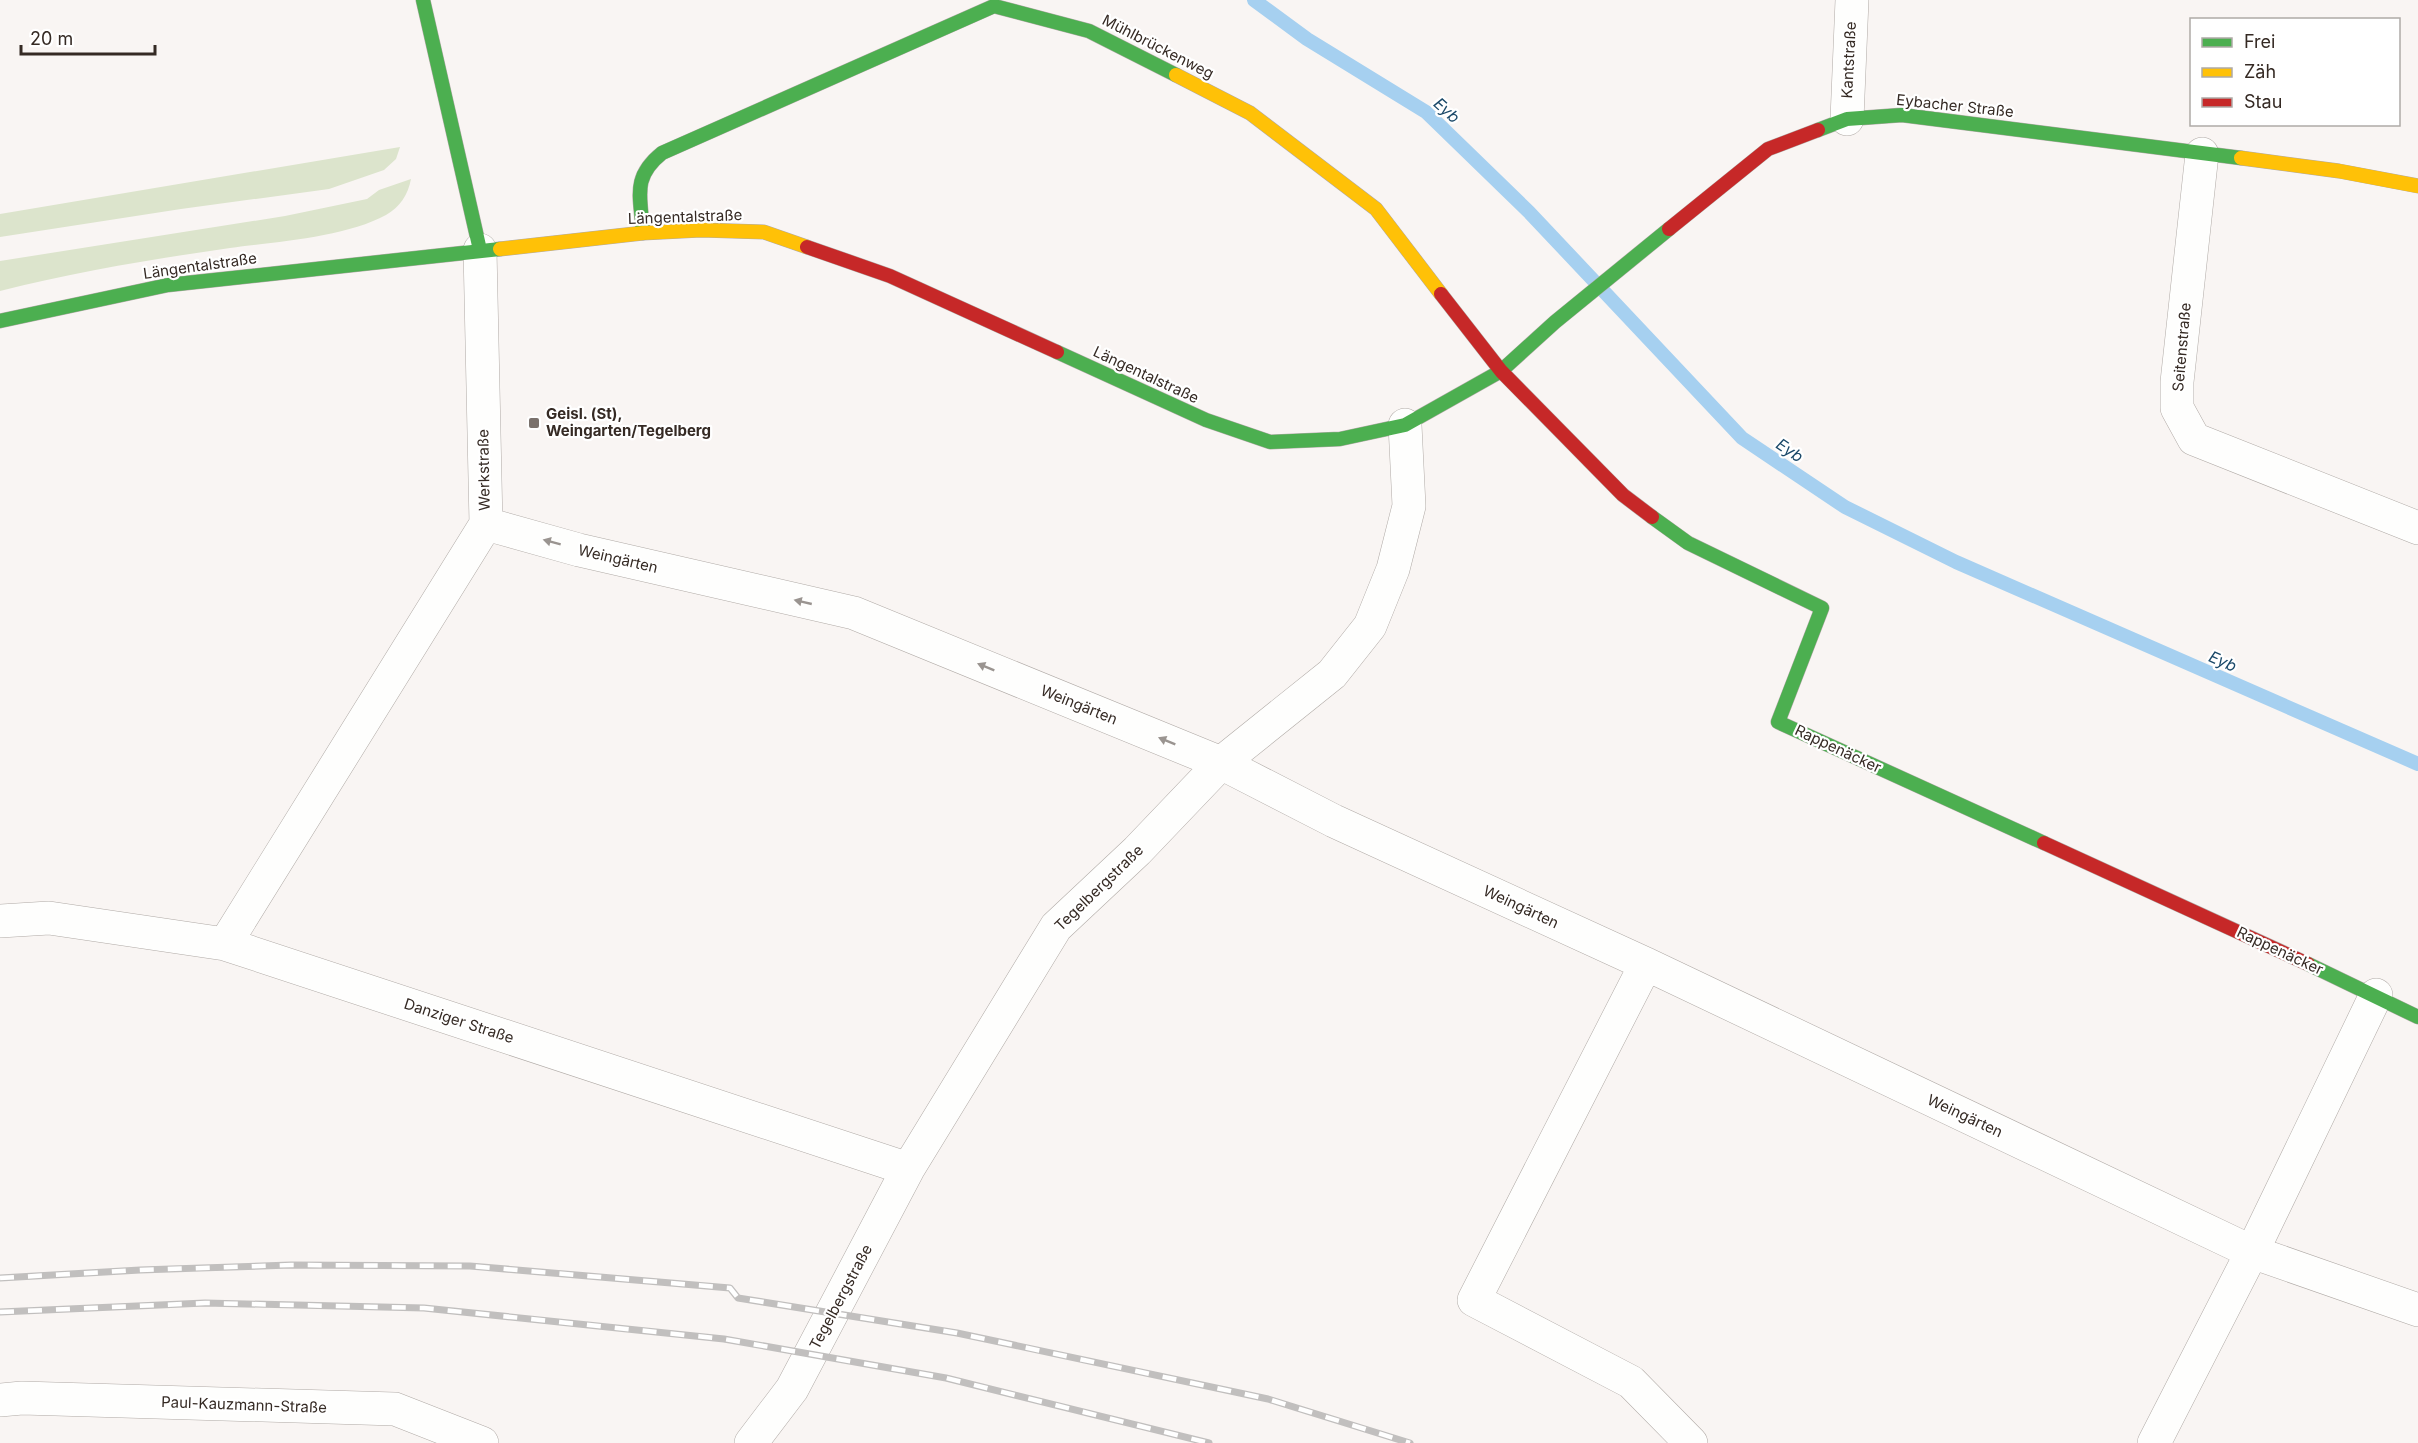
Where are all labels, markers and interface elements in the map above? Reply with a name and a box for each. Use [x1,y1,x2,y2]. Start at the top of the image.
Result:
street label: Mühlbrückenweg [1099,10,1217,83]
scale bar [21,18,154,56]
legend [2190,18,2400,126]
street label: Kantstraße [1837,21,1860,99]
text: 20 m [30,28,73,49]
text: Frei [2244,31,2275,52]
text: Zäh [2244,61,2276,82]
street label: Eybacher Straße [1895,90,2015,121]
text: Stau [2244,91,2282,112]
water label: Eyb [1430,93,1464,127]
street label: Längentalstraße [627,205,743,228]
street label: Längentalstraße [142,248,258,283]
street label: Seitenstraße [2168,302,2195,392]
street label: Längentalstraße [1090,342,1202,407]
place label: Geisl. (St), Weingarten/Tegelberg [546,404,711,440]
marker: Geisl. (St), Weingarten/Tegelberg [527,416,541,430]
street label: Werkstraße [473,429,494,511]
water label: Eyb [1773,434,1808,466]
one-way arrow [543,537,561,546]
street label: Weingärten [576,540,660,577]
one-way arrow [794,596,812,606]
water label: Eyb [2206,646,2240,676]
one-way arrow [977,662,995,671]
street label: Weingärten [1038,681,1120,729]
street label: Rappenäcker [1792,720,1885,777]
one-way arrow [1157,736,1175,746]
street label: Tegelbergstraße [1050,840,1147,935]
street label: Weingärten [1480,881,1562,932]
street label: Rappenäcker [2234,922,2327,979]
street label: Danziger Straße [402,994,517,1047]
street label: Weingärten [1924,1090,2006,1141]
street label: Tegelbergstraße [805,1241,876,1353]
street label: Paul-Kauzmann-Straße [161,1392,327,1417]

